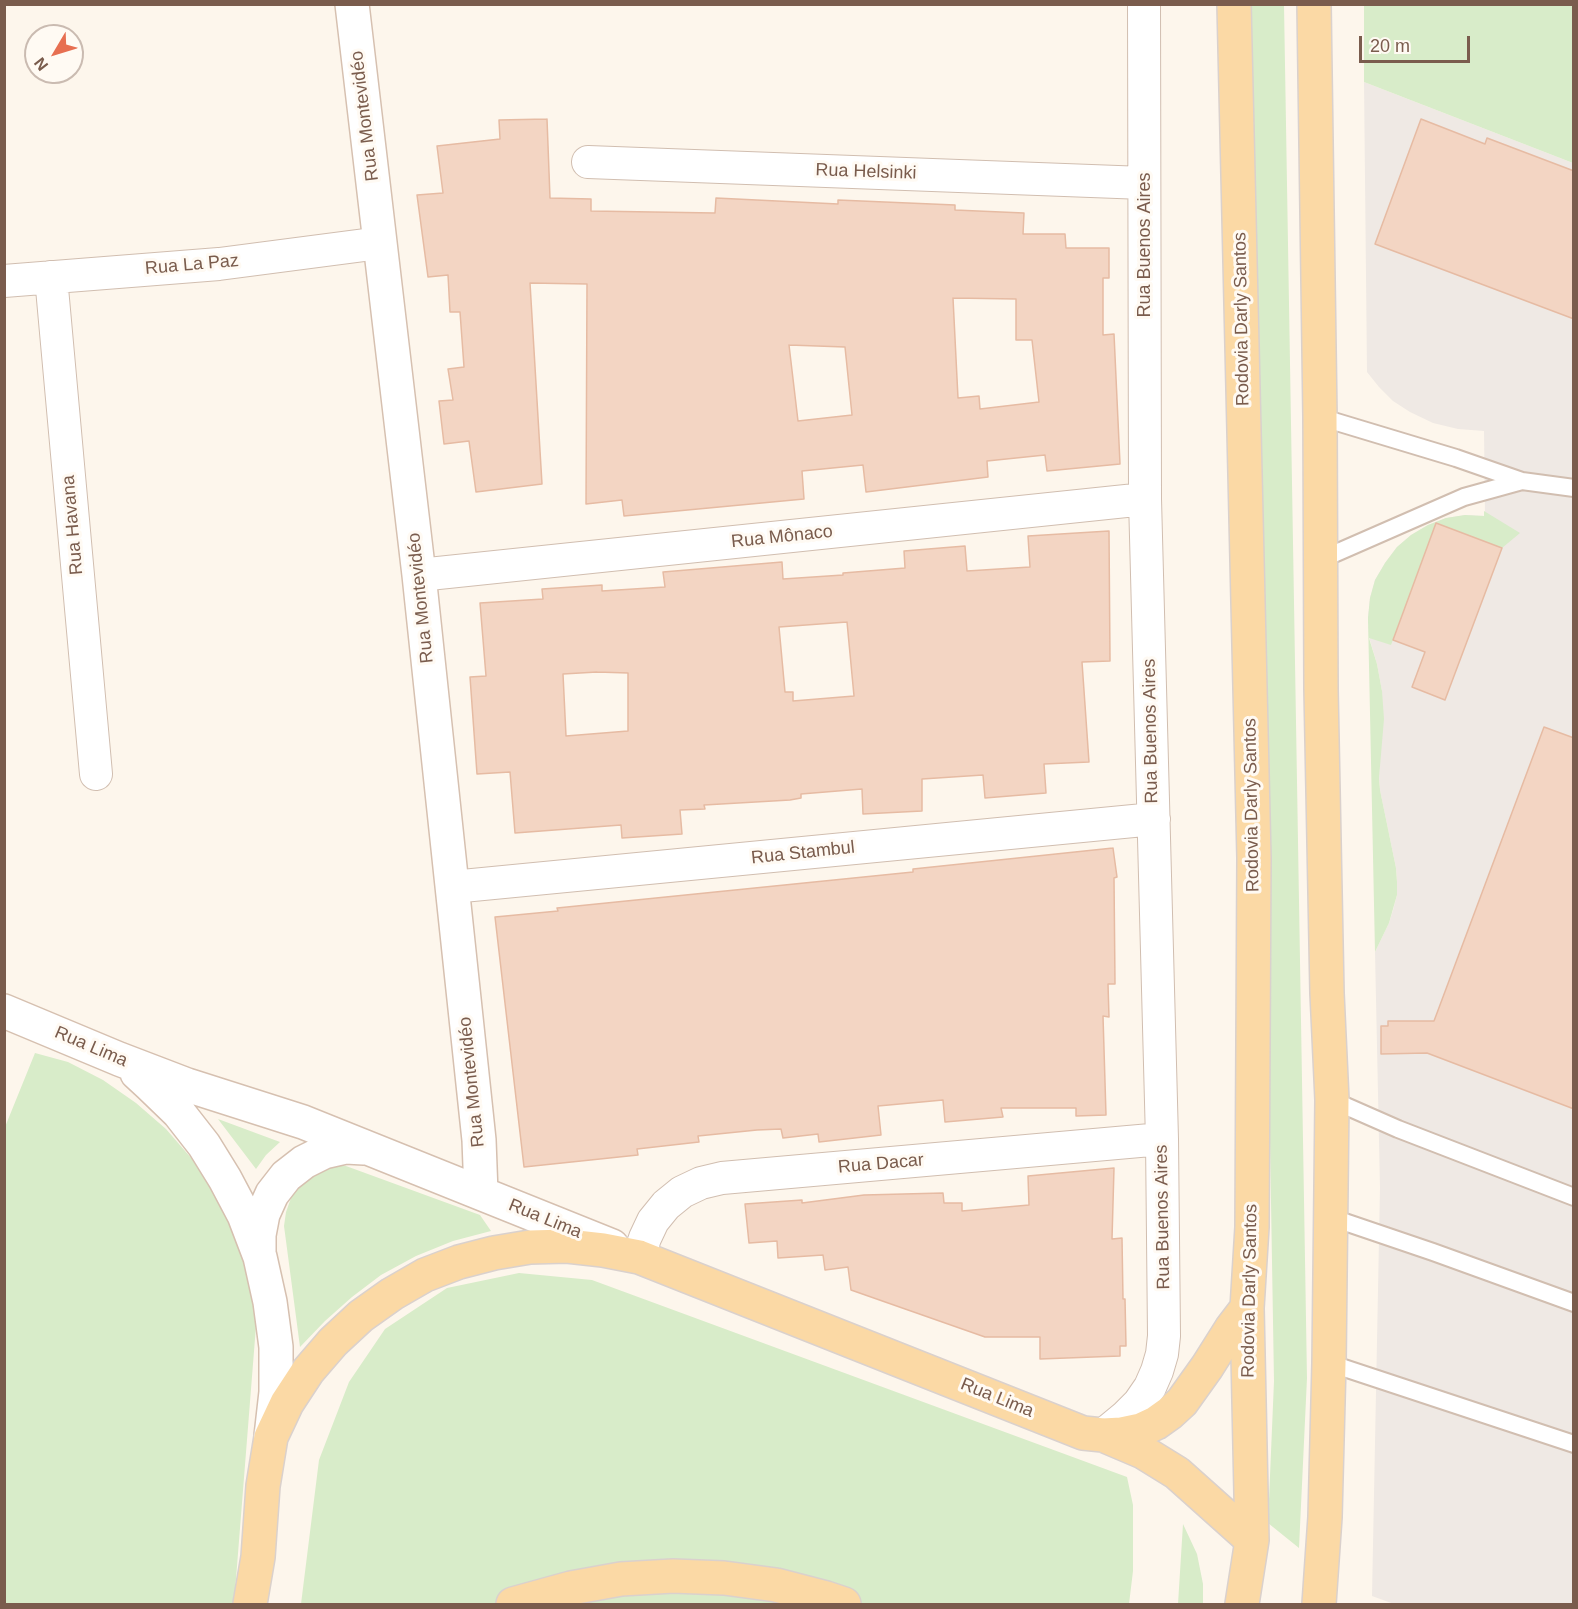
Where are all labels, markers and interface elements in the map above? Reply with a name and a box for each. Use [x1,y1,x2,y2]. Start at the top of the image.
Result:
north arrow [24,24,84,84]
scale bar [1362,24,1473,62]
text: 20 m [1370,36,1410,56]
street label: Rua Montevidéo [346,50,384,182]
text: N [31,54,51,74]
street label: Rua Helsinki [815,159,917,185]
street label: Rua Buenos Aires [1134,172,1156,318]
street label: Rodovia Darly Santos [1230,232,1254,406]
street label: Rua La Paz [144,250,240,280]
street label: Rua Havana [58,474,88,576]
street label: Rua Mônaco [730,521,834,553]
street label: Rua Montevidéo [403,532,439,664]
street label: Rua Buenos Aires [1139,658,1163,804]
street label: Rodovia Darly Santos [1240,718,1264,892]
street label: Rua Stambul [750,837,856,869]
street label: Rua Montevidéo [454,1016,490,1148]
street label: Rua Lima [51,1022,131,1072]
street label: Rua Buenos Aires [1151,1144,1175,1290]
street label: Rua Dacar [837,1149,925,1179]
street label: Rua Lima [505,1195,585,1243]
street label: Rodovia Darly Santos [1238,1204,1262,1378]
street label: Rua Lima [957,1374,1037,1422]

